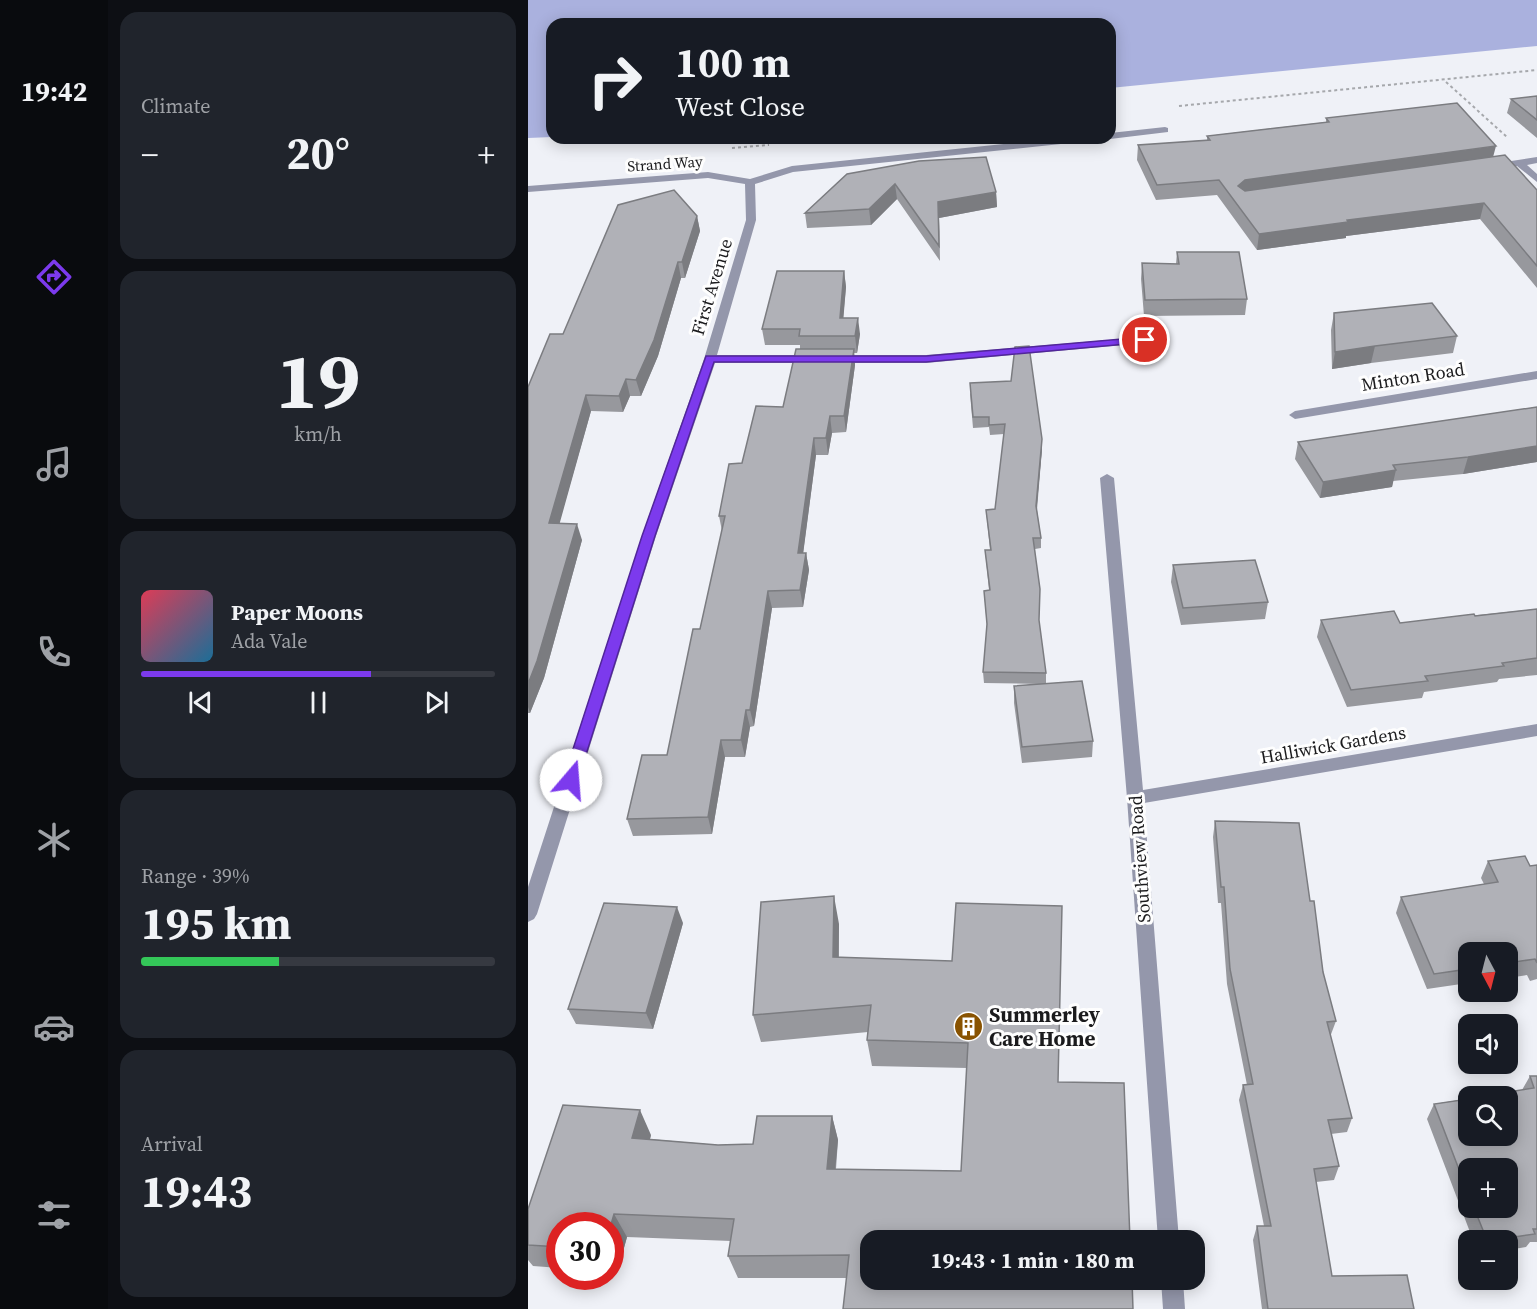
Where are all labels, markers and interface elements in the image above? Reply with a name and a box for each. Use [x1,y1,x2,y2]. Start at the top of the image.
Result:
text: 100 m [675,33,790,91]
icon: right [576,42,654,120]
text: 19:42 [21,73,87,110]
text: West Close [675,88,805,125]
text: Climate [141,92,210,120]
text: 20° [286,122,350,184]
text: − [141,132,159,177]
text: + [477,132,495,177]
street label: Strand Way [627,150,704,177]
street label: First Avenue [685,235,738,338]
icon: directions [33,256,75,298]
pin [1119,314,1170,365]
icon: arrive [1128,323,1161,356]
text: 19 [276,327,360,434]
street label: Minton Road [1360,356,1466,397]
text: km/h [294,420,342,448]
icon: music [33,443,75,485]
text: Paper Moons [231,597,363,627]
text: Ada Vale [231,627,307,655]
icon: phone [33,631,75,673]
icon: previous [184,686,217,719]
icon: pause [302,686,335,719]
icon: next [420,686,453,719]
street label: Halliwick Gardens [1258,719,1408,770]
position arrow [539,748,603,812]
street label: Southview Road [1123,794,1156,924]
icon: climate [33,819,75,861]
text: Range · 39% [141,862,250,890]
text: 195 km [141,892,292,954]
north arrow [1458,942,1518,1002]
map controls [1458,942,1518,1290]
place label: Summerley Care Home [989,1000,1101,1053]
icon: car [33,1006,75,1048]
building icon: Summerley Care Home [952,1011,984,1043]
button: sound [1458,1014,1518,1074]
button: search [1458,1086,1518,1146]
text: Arrival [141,1130,203,1158]
button: + [1458,1158,1518,1218]
text: 19:43 [141,1160,252,1222]
icon: filters [33,1194,75,1236]
speed limit sign: 30 [546,1212,624,1290]
button: − [1458,1230,1518,1290]
text: 19:43 · 1 min · 180 m [931,1245,1134,1275]

